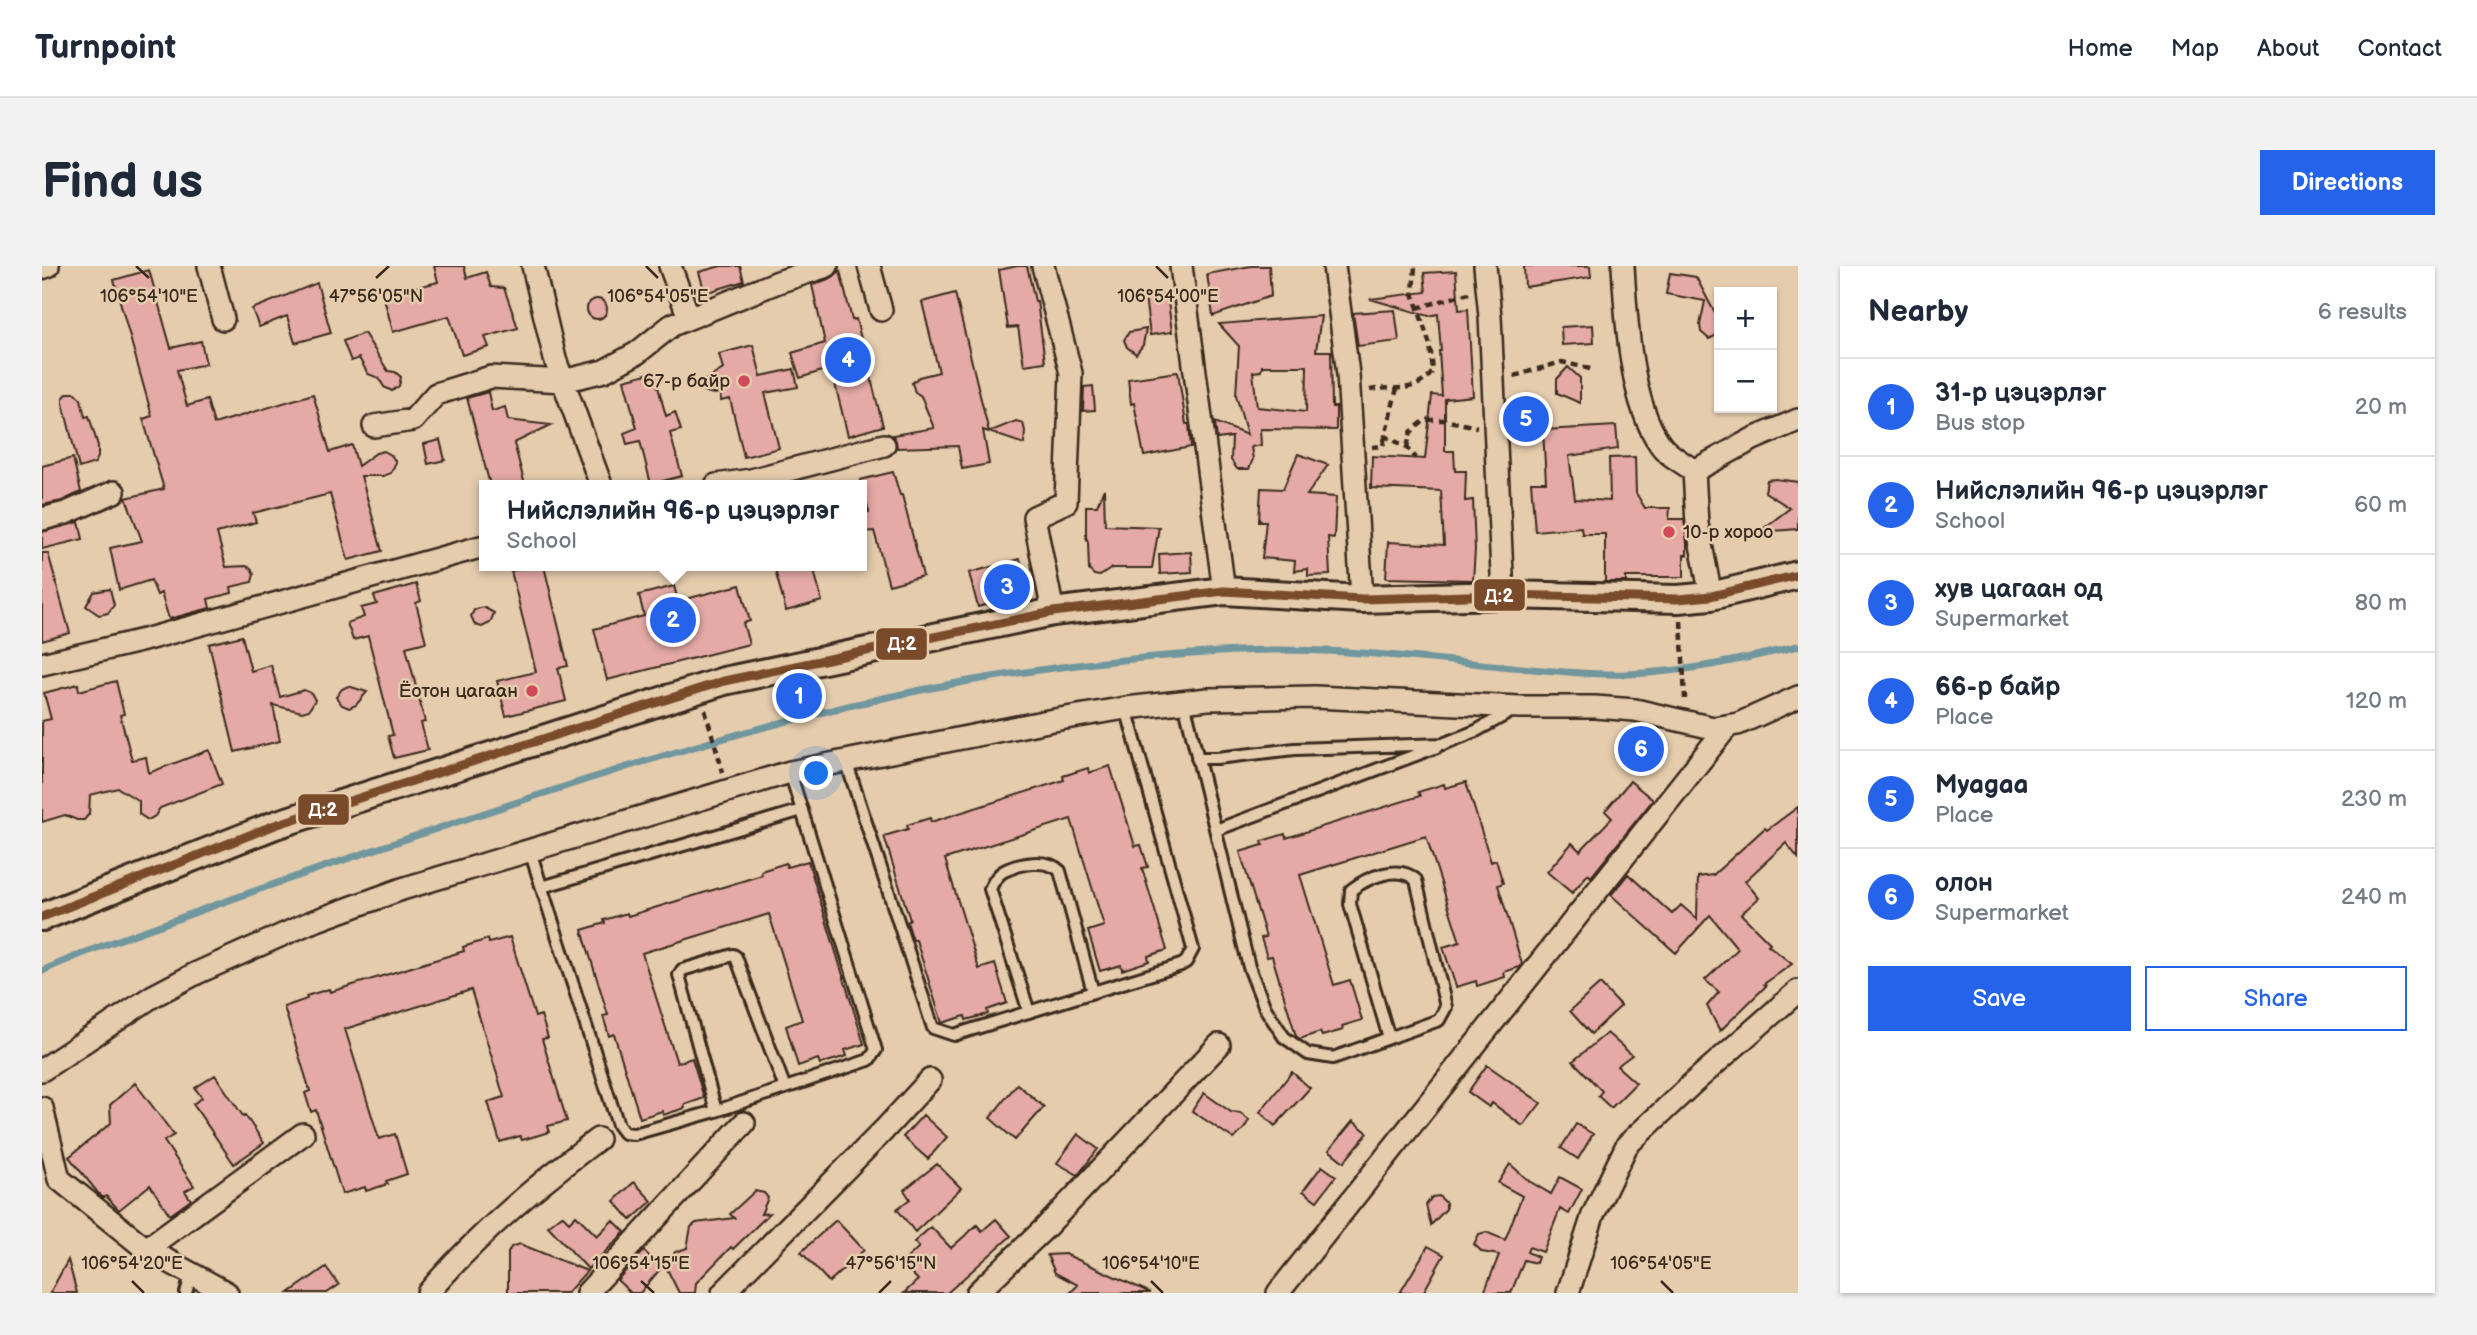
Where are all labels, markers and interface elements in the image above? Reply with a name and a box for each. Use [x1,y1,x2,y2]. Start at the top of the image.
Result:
text: Turnpoint [35,28,176,68]
text: Home [2068,34,2133,63]
text: Map [2171,34,2219,63]
text: About [2257,34,2319,63]
text: Contact [2357,34,2442,63]
button: Directions [2260,150,2435,215]
text: Find us [42,153,203,212]
text: 106°54'10"E [100,286,198,307]
text: 47°56'05"N [329,286,423,307]
text: 106°54'05"E [607,286,709,307]
text: 106°54'00"E [1117,286,1219,307]
map controls [1714,287,1777,413]
button: + [1714,287,1777,350]
text: Nearby [1868,294,1968,330]
text: 6 results [2318,298,2407,326]
pin: 4 [825,334,871,386]
button: − [1714,350,1777,413]
place label: 67-р байр [643,370,730,393]
marker: 67-р байр [736,373,752,389]
text: 31-р цэцэрлэг [1935,378,2107,409]
pin: 5 [1503,393,1549,445]
text: 1 [1886,393,1896,421]
text: 20 m [2355,393,2407,421]
text: Bus stop [1935,409,2025,437]
text: Нийслэлийн 96-р цэцэрлэг [1935,476,2268,507]
popup [479,480,867,571]
text: 2 [1884,491,1898,519]
text: 60 m [2354,491,2407,519]
text: Нийслэлийн 96-р цэцэрлэг [507,496,839,527]
text: School [1935,507,2005,535]
place label: 10-р хороо [1683,521,1773,544]
marker: 10-р хороо [1661,524,1677,540]
text: School [507,527,577,555]
pin: 3 [984,561,1030,613]
text: хув цагаан од [1935,574,2103,605]
line badge: Д:2 [1473,578,1526,612]
text: Д:2 [1484,585,1514,608]
text: 3 [1884,589,1898,617]
text: 80 m [2355,589,2407,617]
pin: 2 [650,594,696,646]
text: Supermarket [1935,605,2069,633]
line badge: Д:2 [875,627,928,661]
text: Д:2 [887,633,917,656]
pin: 1 [776,670,822,722]
text: 66-р байр [1935,672,2060,703]
place label: Ёотон цагаан [399,680,518,703]
marker: Ёотон цагаан [524,683,540,699]
text: 4 [1884,687,1898,715]
text: 120 m [2346,687,2407,715]
text: Place [1935,703,1993,731]
pin: 6 [1618,723,1664,775]
your location [799,756,833,790]
text: Myagaa [1935,770,2029,801]
text: 5 [1884,785,1898,813]
text: 230 m [2341,785,2407,813]
line badge: Д:2 [297,793,350,826]
text: Д:2 [308,799,338,822]
text: Place [1935,801,1993,829]
text: олон [1935,868,1993,899]
text: 6 [1884,883,1898,911]
text: 240 m [2341,883,2407,911]
text: Supermarket [1935,899,2069,927]
button: Save [1868,966,2131,1031]
button: Share [2145,966,2407,1031]
text: 106°54'20"E [81,1253,183,1274]
text: 106°54'15"E [592,1253,690,1274]
text: 47°56'15"N [846,1253,937,1274]
text: 106°54'10"E [1102,1253,1200,1274]
text: 106°54'05"E [1610,1253,1712,1274]

